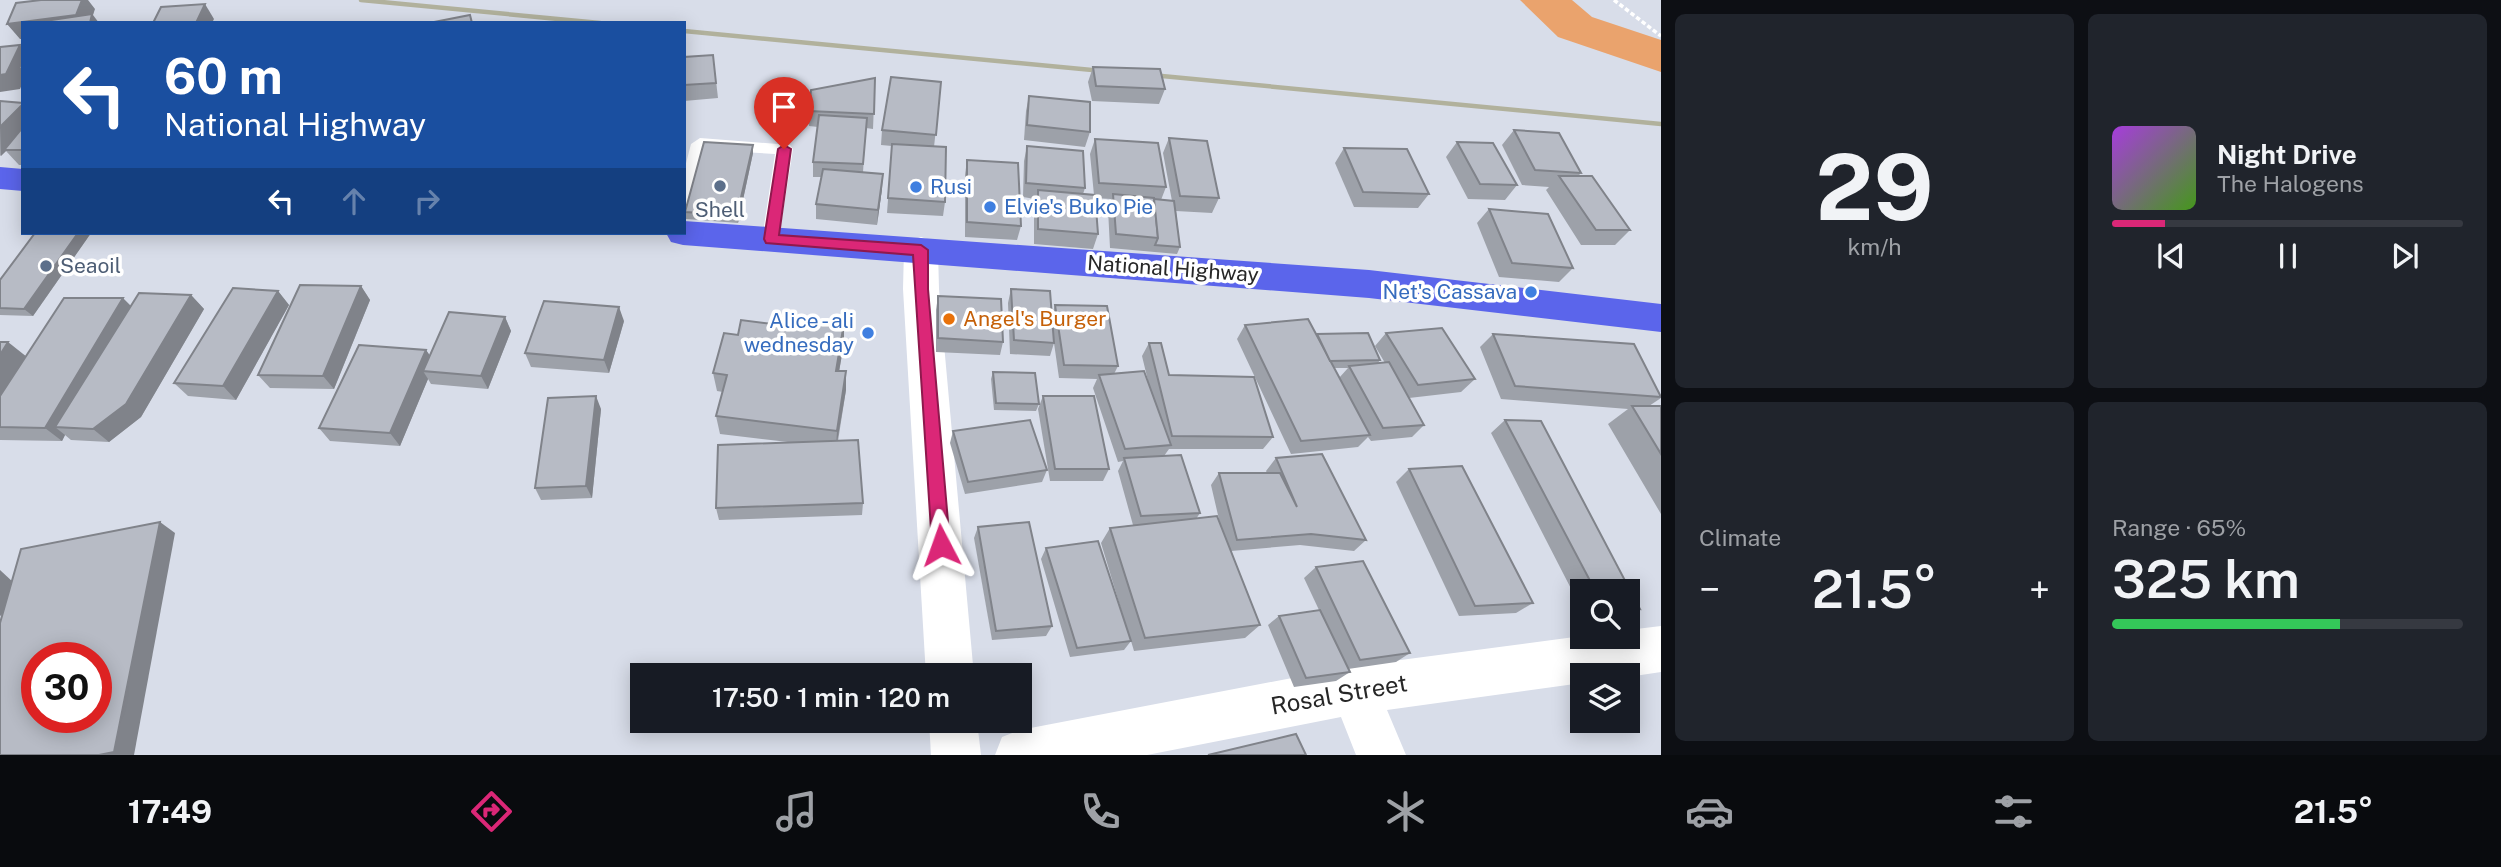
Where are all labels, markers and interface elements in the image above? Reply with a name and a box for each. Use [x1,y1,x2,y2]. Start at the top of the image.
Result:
text: 60 m [164,47,283,105]
icon: left [49,49,140,140]
pin [754,77,814,149]
icon: arrive [765,88,803,126]
text: National Highway [164,106,426,143]
text: 29 [1816,134,1933,240]
text: Night Drive [2217,139,2357,170]
text: The Halogens [2217,170,2364,197]
place label: Rusi [930,174,972,199]
marker: Shell [712,178,728,194]
marker: Rusi [908,179,924,195]
icon: left [262,182,300,220]
icon: ahead [335,182,373,220]
icon: right [408,182,446,220]
place label: Elvie's Buko Pie [1004,194,1153,219]
place label: Shell [695,197,745,222]
marker: Elvie's Buko Pie [982,199,998,215]
text: km/h [1847,233,1902,260]
icon: previous [2152,237,2190,275]
icon: pause [2269,237,2307,275]
icon: next [2386,237,2424,275]
street label: National Highway [1086,250,1260,287]
place label: Seaoil [60,253,121,278]
marker: Seaoil [38,258,54,274]
place label: Net's Cassava [1383,279,1517,304]
marker: Net's Cassava [1523,284,1539,300]
place label: Angel's Burger [963,306,1106,331]
place label: Alice - ali wednesday [744,308,854,357]
marker: Angel's Burger [941,311,957,327]
marker: Alice - ali wednesday [860,325,876,341]
position arrow [904,508,978,582]
text: Range · 65% [2112,514,2246,541]
text: Climate [1699,524,1781,551]
text: 325 km [2112,549,2300,610]
text: 21.5° [1812,559,1937,620]
text: − [1699,567,1720,612]
text: + [2029,567,2050,612]
map controls [1570,579,1640,733]
button: search [1570,579,1640,649]
speed limit sign: 30 [21,642,112,733]
button: layers [1570,663,1640,733]
street label: Rosal Street [1268,668,1409,720]
text: 17:50 · 1 min · 120 m [712,682,950,713]
icon: directions [467,787,516,836]
icon: music [772,787,821,836]
icon: phone [1076,787,1125,836]
icon: climate [1381,787,1430,836]
icon: car [1685,787,1734,836]
icon: filters [1989,787,2038,836]
text: 17:49 [128,793,212,830]
text: 21.5° [2294,793,2373,830]

